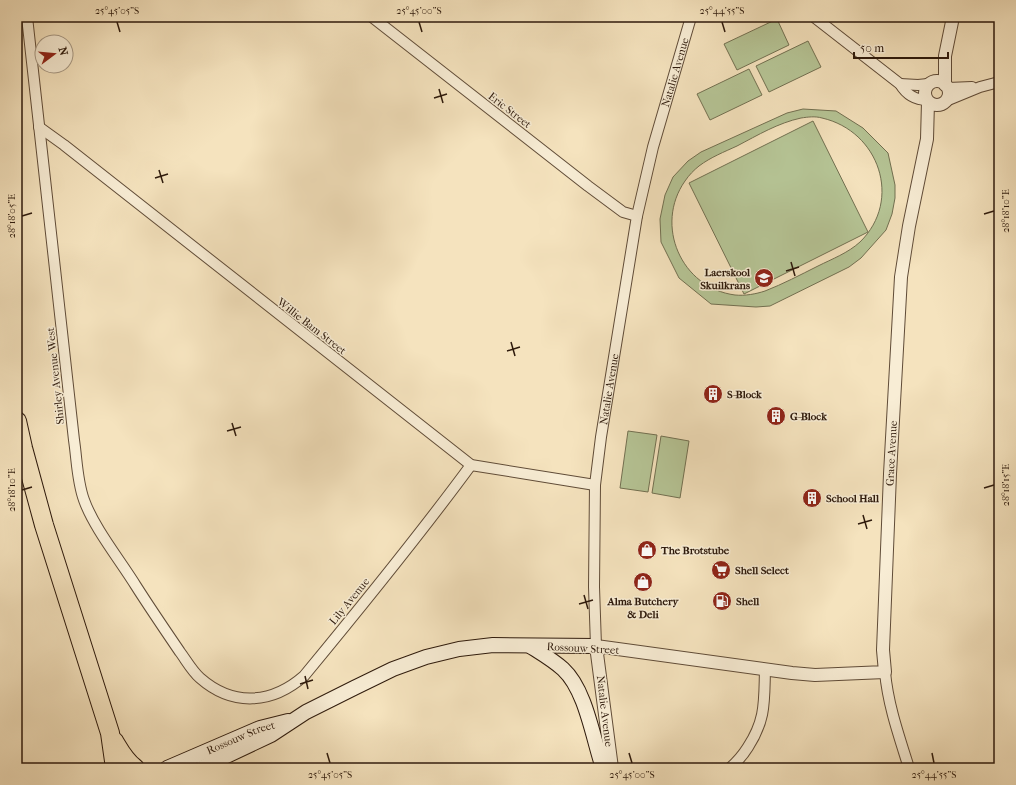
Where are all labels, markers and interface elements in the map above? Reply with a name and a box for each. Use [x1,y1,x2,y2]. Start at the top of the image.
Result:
text: 25°45'05"S [95,5,139,17]
text: 25°45'00"S [396,5,442,17]
text: 25°44'55"S [700,5,744,17]
north arrow [34,34,74,74]
scale bar [854,34,948,60]
street label: Natalie Avenue [659,36,692,109]
text: 50 m [860,41,884,55]
text: N [56,46,71,58]
street label: Eric Street [486,90,534,131]
text: 28°18'10"E [1000,189,1012,233]
text: 28°18'05"E [6,194,18,238]
place label: Laerskool Skuilkrans [700,266,751,292]
school or university icon: Laerskool Skuilkrans [753,267,775,289]
street label: Willie Bam Street [274,295,349,357]
street label: Shirley Avenue West [44,327,67,425]
street label: Natalie Avenue [597,352,622,426]
building icon: S-Block [702,383,724,405]
place label: S-Block [727,388,762,401]
building icon: G-Block [765,405,787,427]
place label: G-Block [790,410,827,423]
street label: Grace Avenue [884,420,900,486]
text: 28°18'15"E [1000,464,1012,506]
text: 28°18'10"E [6,468,18,512]
building icon: School Hall [801,487,823,509]
place label: School Hall [826,492,880,505]
shop icon: The Brotstube [636,539,658,561]
place label: The Brotstube [660,544,730,557]
supermarket icon: Shell Select [710,559,732,581]
place label: Shell Select [735,564,790,577]
shop icon: Alma Butchery & Deli [632,571,654,593]
street label: Lily Avenue [327,575,373,627]
fuel station icon: Shell [711,590,733,612]
place label: Alma Butchery & Deli [607,595,680,621]
place label: Shell [736,595,760,608]
street label: Rossouw Street [546,640,620,657]
street label: Natalie Avenue [594,675,615,748]
street label: Rossouw Street [205,718,276,757]
text: 25°45'05"S [308,769,352,781]
text: 25°45'00"S [609,769,655,781]
text: 25°44'55"S [912,769,956,781]

